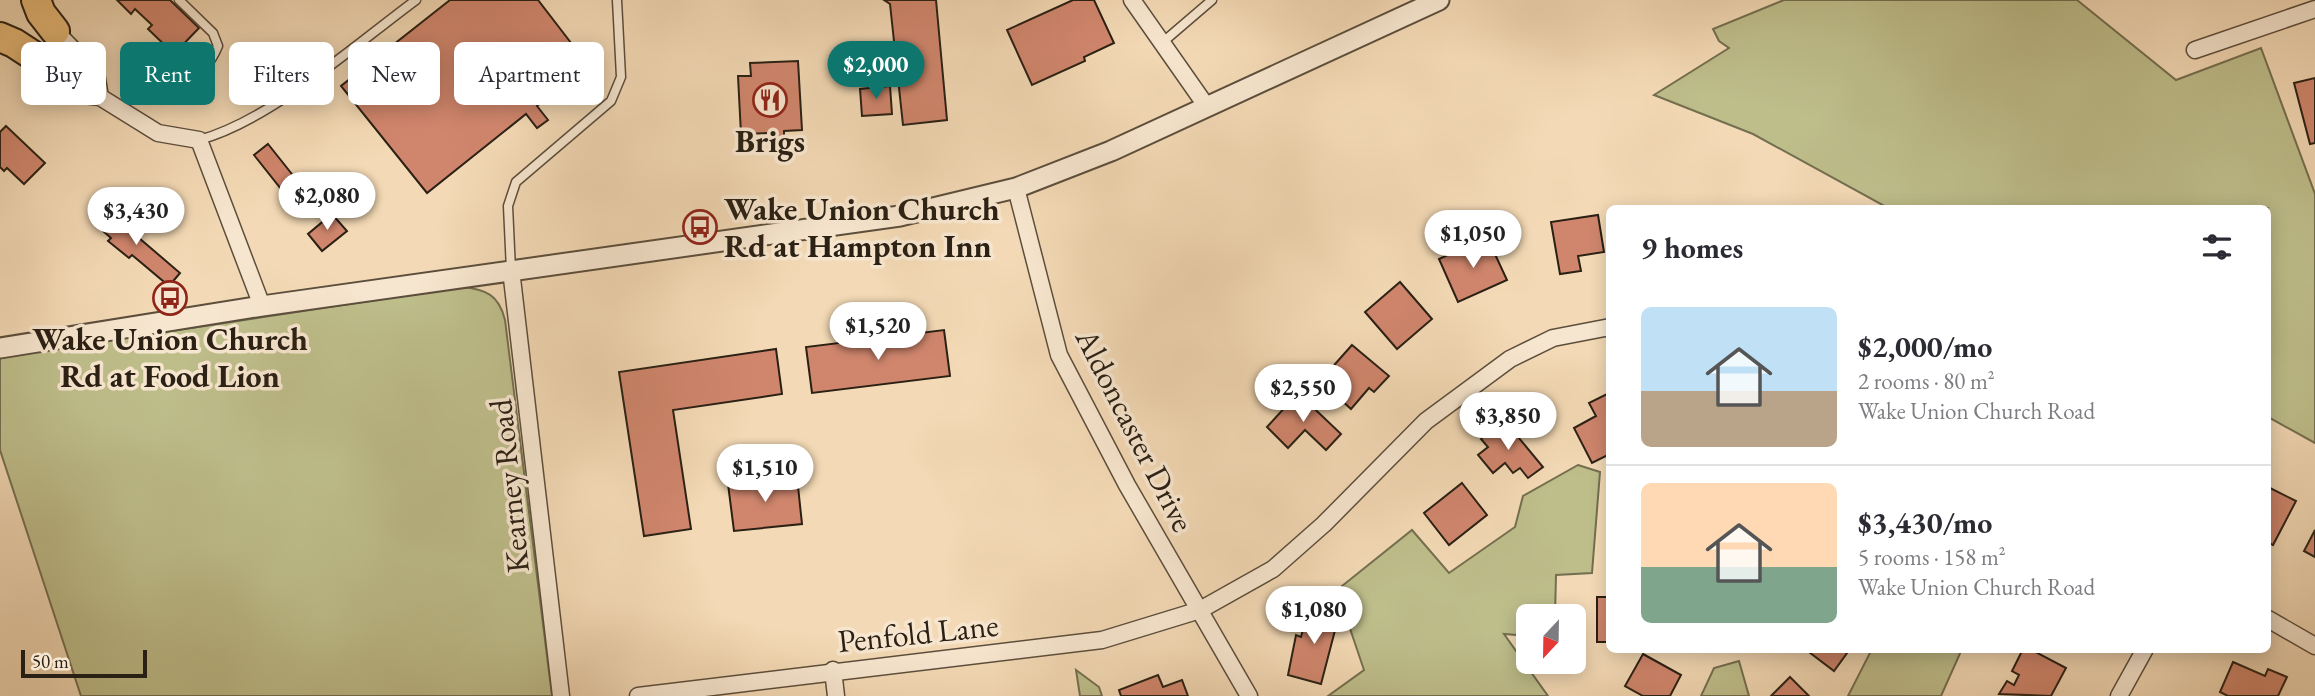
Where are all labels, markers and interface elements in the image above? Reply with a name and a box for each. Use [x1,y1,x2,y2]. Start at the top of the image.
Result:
chip: Buy [21,42,106,105]
chip: Rent [120,42,215,105]
chip: Filters [229,42,334,105]
chip: New [348,42,440,105]
chip: Apartment [454,42,604,105]
pin: $2,000 [819,42,933,101]
text: $2,000 [844,49,908,79]
restaurant icon: Brigs [751,81,789,119]
place label: Brigs [735,120,805,162]
pin: $2,080 [270,173,384,232]
text: $2,080 [295,180,359,210]
pin: $3,430 [79,188,193,247]
place label: Wake Union Church Rd at Hampton Inn [724,188,1000,267]
text: $3,430 [104,195,168,225]
bus stop icon: Wake Union Church Rd at Hampton Inn [681,208,719,246]
pin: $1,050 [1416,210,1530,270]
text: $1,050 [1441,218,1505,248]
text: 9 homes [1641,228,1743,267]
icon: filters [2198,228,2236,266]
bus stop icon: Wake Union Church Rd at Food Lion [151,279,189,317]
pin: $1,520 [821,302,935,362]
text: $1,520 [846,310,910,340]
place label: Wake Union Church Rd at Food Lion [32,318,308,397]
street label: Aldoncaster Drive [1065,321,1204,539]
text: $2,000/mo [1858,327,1992,366]
icon: home [1697,335,1781,419]
pin: $2,550 [1246,364,1360,424]
text: 2 rooms · 80 m² [1858,366,1995,396]
text: $2,550 [1271,372,1335,402]
pin: $3,850 [1451,392,1565,452]
street label: Kearney Road [479,396,539,575]
text: Wake Union Church Road [1858,396,2095,426]
text: $3,850 [1476,400,1540,430]
pin: $1,510 [708,444,822,504]
text: $1,510 [733,452,797,482]
text: $3,430/mo [1858,503,1992,542]
icon: home [1697,511,1781,595]
text: 5 rooms · 158 m² [1858,542,2006,572]
text: Wake Union Church Road [1858,572,2095,602]
pin: $1,080 [1257,586,1371,646]
text: $1,080 [1282,594,1346,624]
street label: Penfold Lane [836,604,1000,662]
north arrow [1516,604,1586,674]
map controls [1516,604,1586,674]
scale bar [21,647,147,679]
text: 50 m [32,649,69,674]

